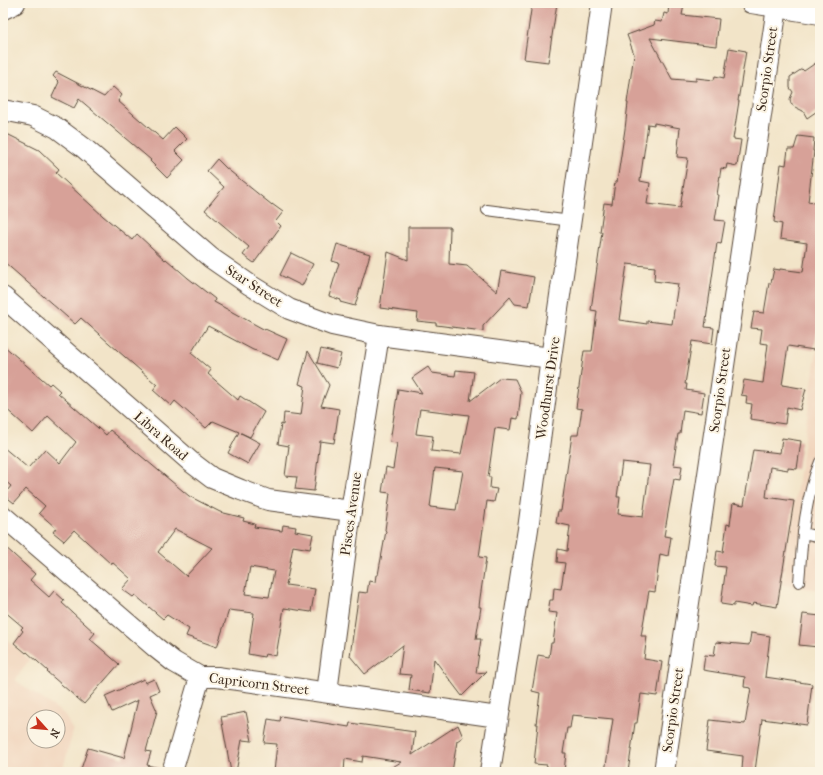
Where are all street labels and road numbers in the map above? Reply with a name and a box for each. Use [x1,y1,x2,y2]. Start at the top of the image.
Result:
street label: Scorpio Street [753,26,781,112]
street label: Star Street [222,261,286,311]
street label: Woodhurst Drive [532,335,564,441]
street label: Scorpio Street [706,347,734,433]
street label: Libra Road [130,408,192,464]
street label: Pisces Avenue [337,471,365,557]
street label: Scorpio Street [659,667,687,753]
street label: Capricorn Street [208,669,310,699]

